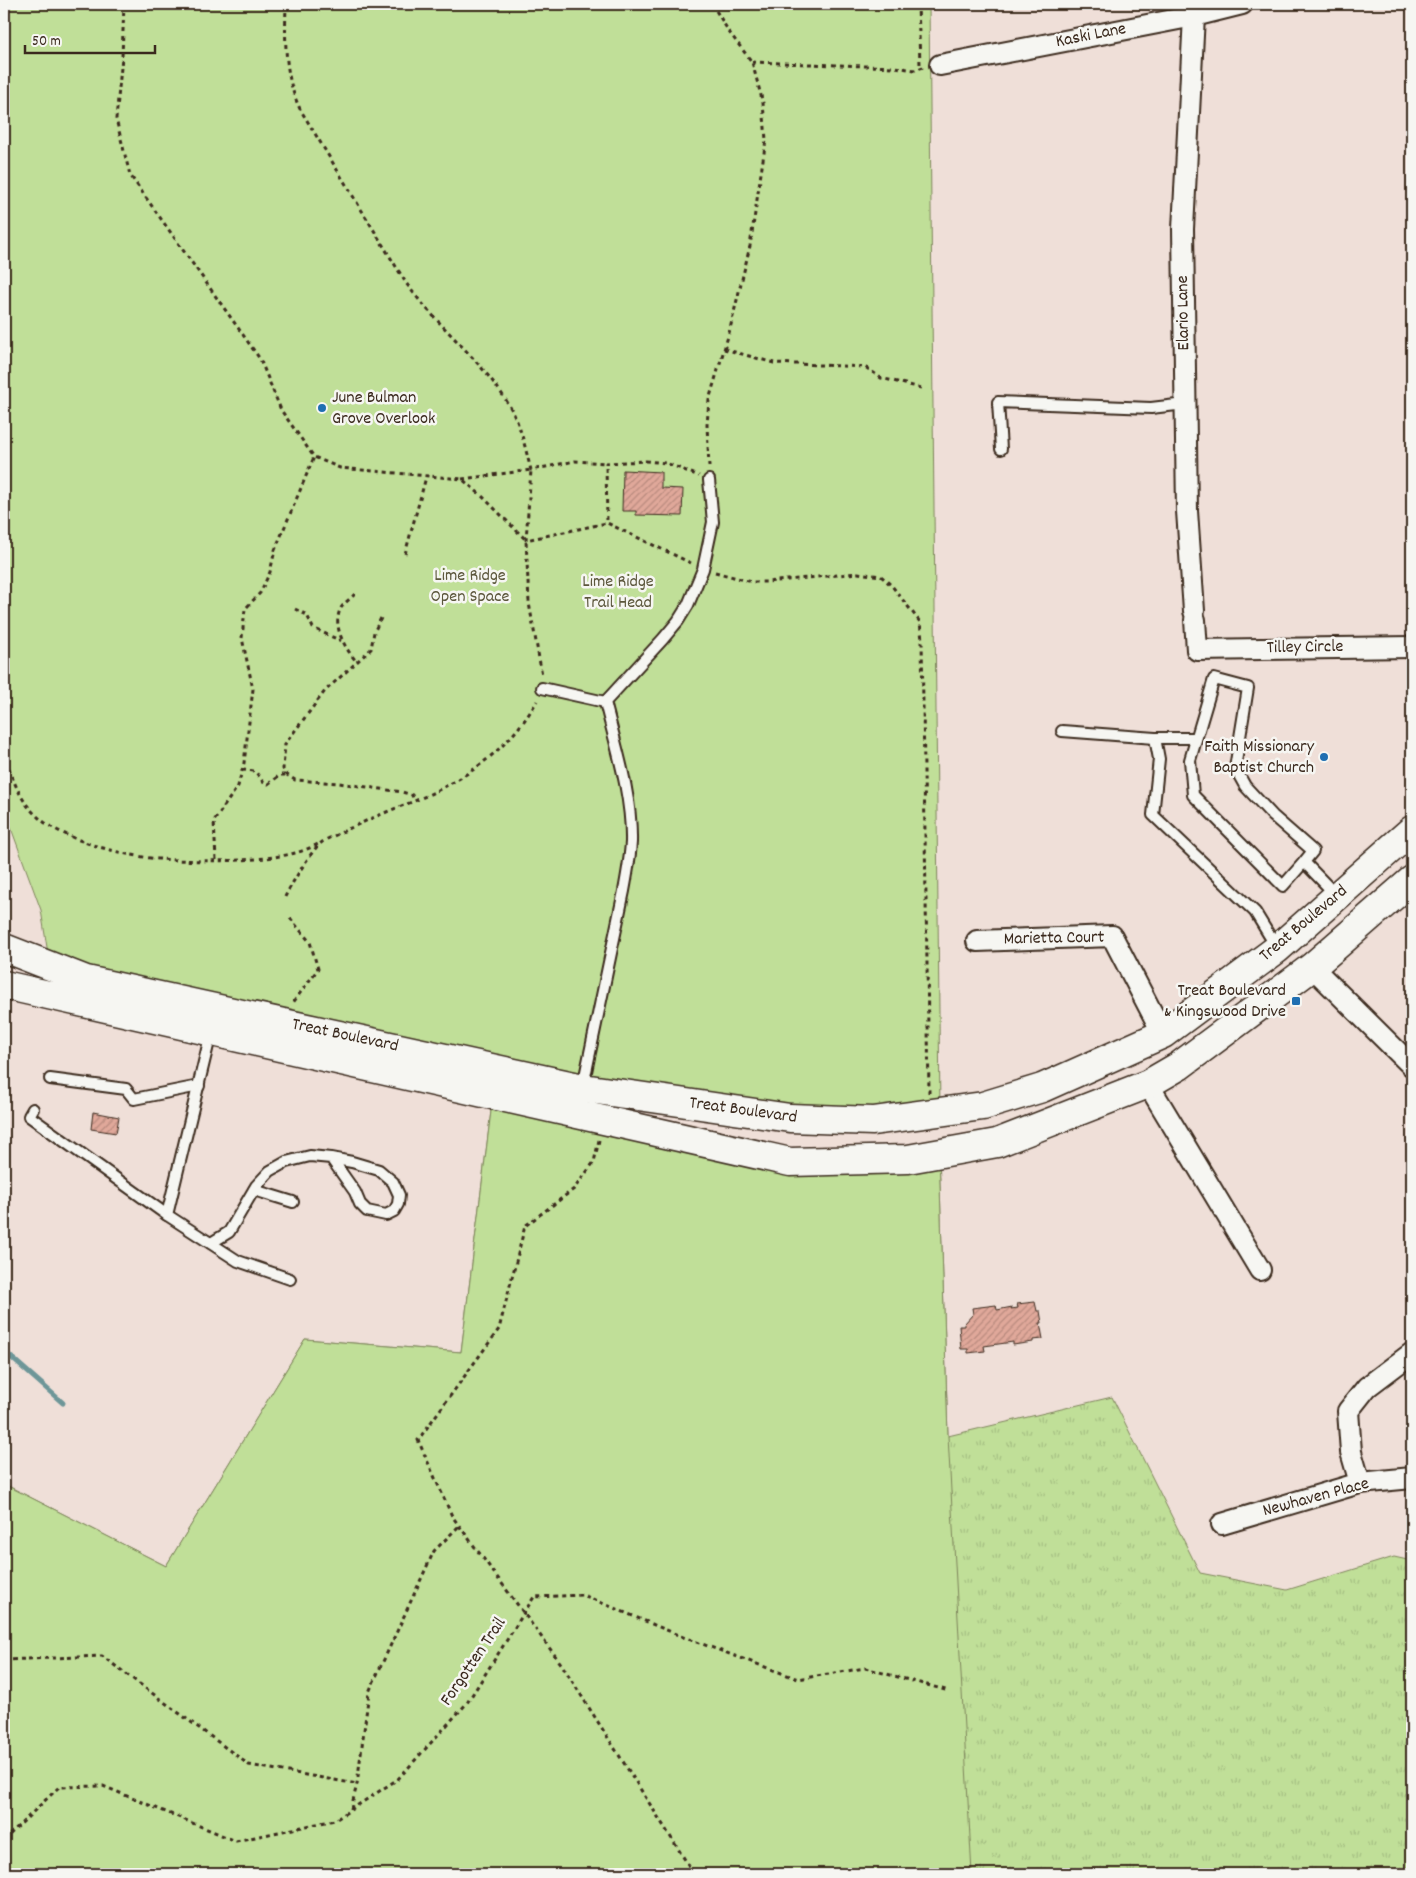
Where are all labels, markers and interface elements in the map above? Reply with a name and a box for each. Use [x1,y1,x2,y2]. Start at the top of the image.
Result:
street label: Kaski Lane [1054,17,1128,55]
scale bar [25,22,155,54]
text: 50 m [32,31,61,53]
street label: Elario Lane [1171,275,1197,351]
place label: June Bulman Grove Overlook [332,386,435,432]
marker: June Bulman Grove Overlook [316,402,328,414]
park label: Lime Ridge Open Space [431,564,509,610]
park label: Lime Ridge Trail Head [582,570,654,616]
street label: Tilley Circle [1266,635,1344,661]
place label: Faith Missionary Baptist Church [1204,735,1315,781]
marker: Faith Missionary Baptist Church [1318,751,1330,763]
street label: Treat Boulevard [1254,880,1354,968]
street label: Marietta Court [1003,926,1105,952]
place label: Treat Boulevard & Kingswood Drive [1164,979,1286,1025]
marker: Treat Boulevard & Kingswood Drive [1290,995,1302,1007]
street label: Treat Boulevard [289,1012,401,1060]
street label: Treat Boulevard [687,1091,799,1131]
street label: Newhaven Place [1260,1472,1372,1524]
street label: Forgotten Trail [435,1612,513,1711]

